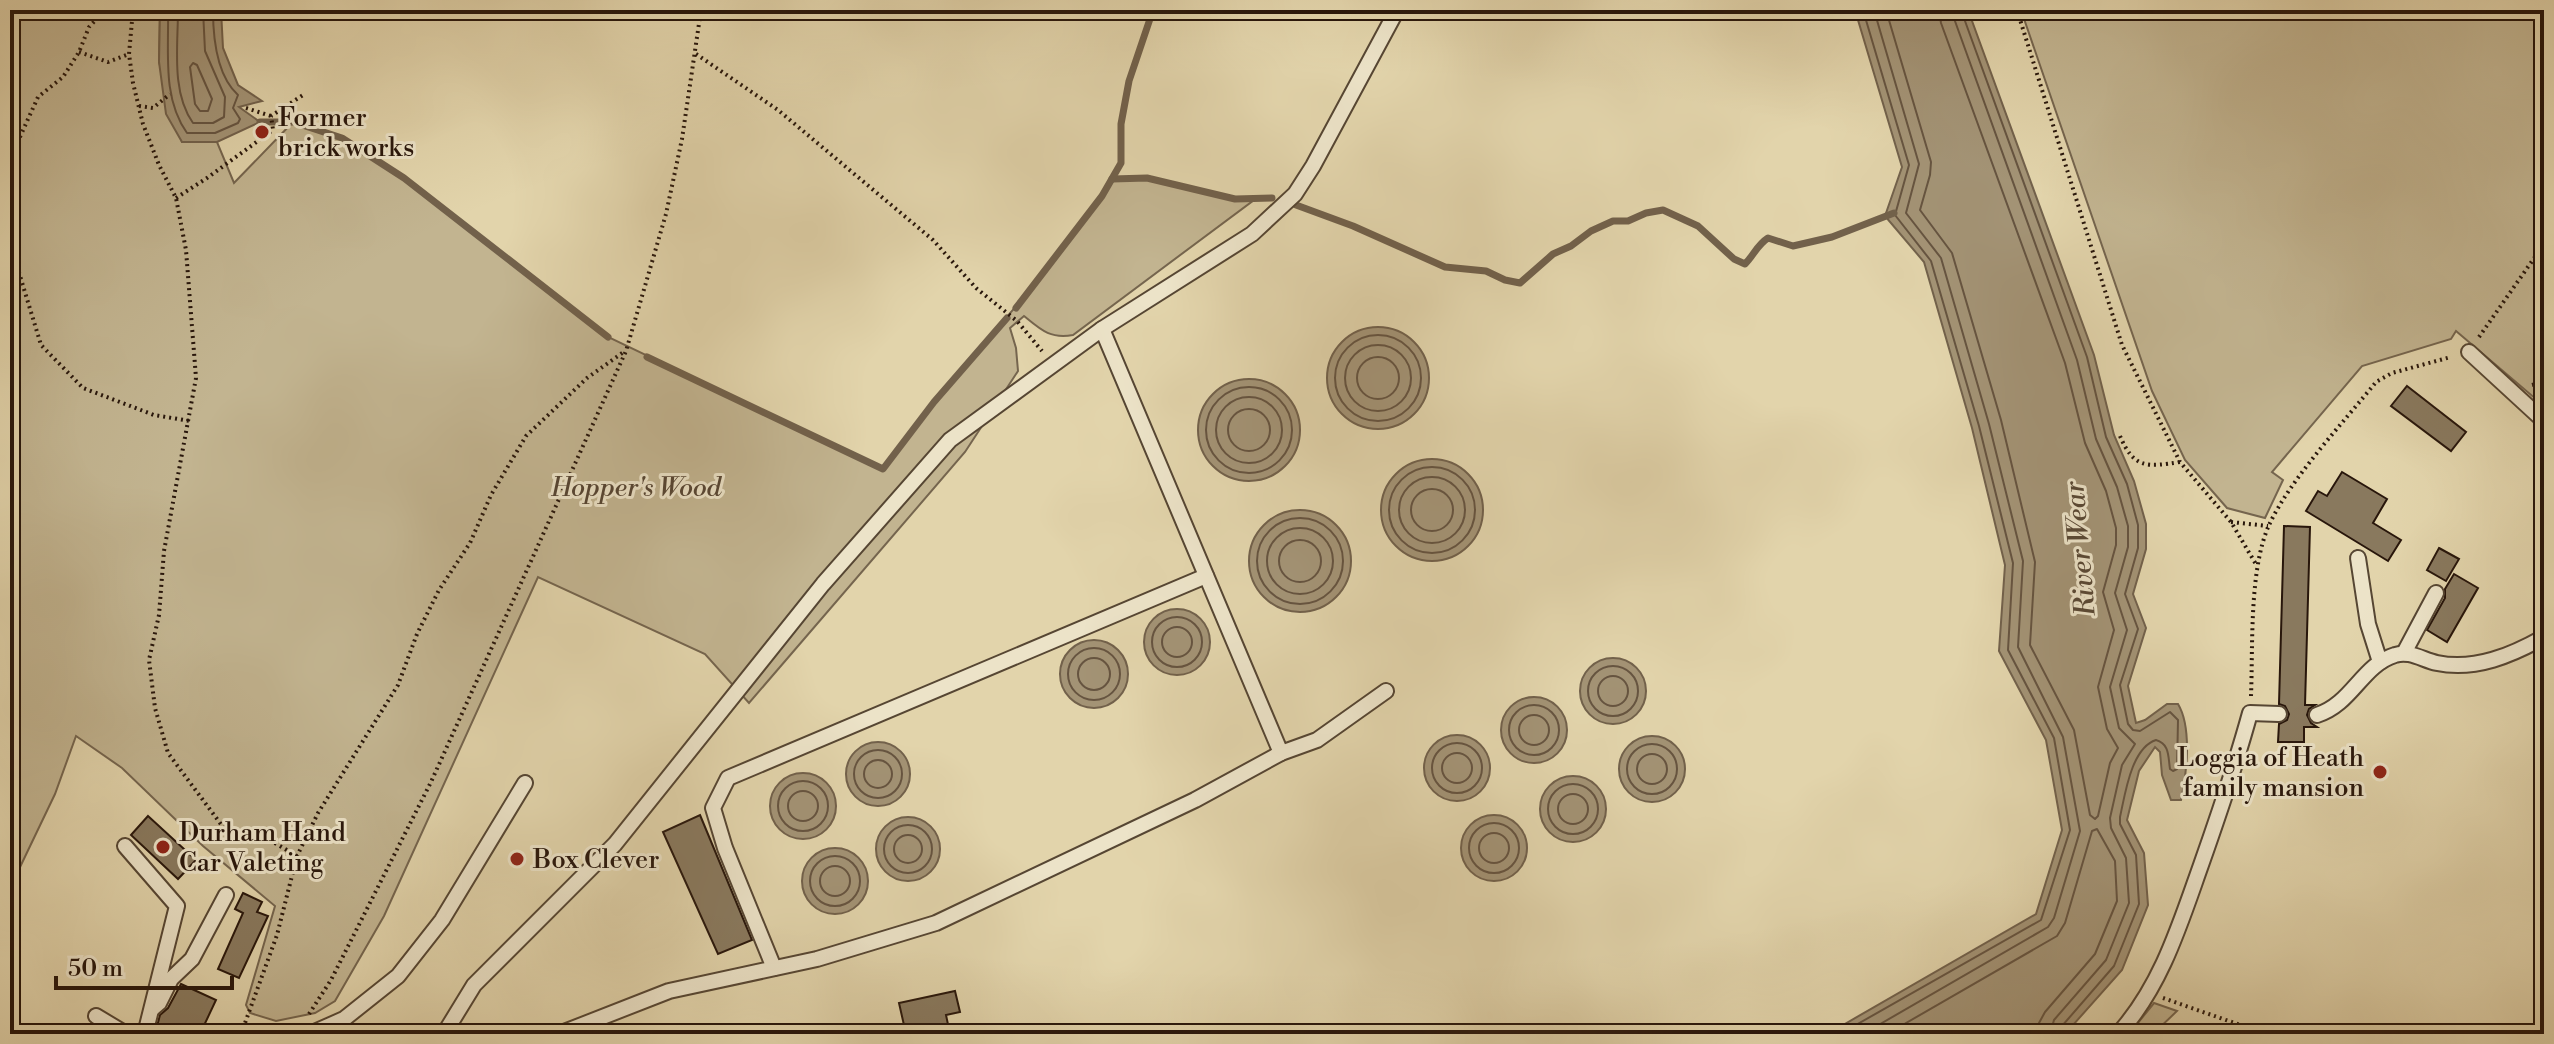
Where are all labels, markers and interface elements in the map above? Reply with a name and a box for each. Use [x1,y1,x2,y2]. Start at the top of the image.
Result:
place label: Former brick works [278,102,414,164]
marker: Former brick works [253,123,271,141]
park label: Hopper's Wood [550,472,723,504]
water label: River Wear [2057,479,2104,619]
place label: Loggia of Heath family mansion [2177,742,2364,804]
marker: Loggia of Heath family mansion [2371,763,2389,781]
place label: Durham Hand Car Valeting [179,817,346,879]
marker: Durham Hand Car Valeting [154,838,172,856]
place label: Box Clever [532,844,659,876]
marker: Box Clever [508,850,526,868]
scale bar [56,940,232,990]
text: 50 m [68,954,123,984]

